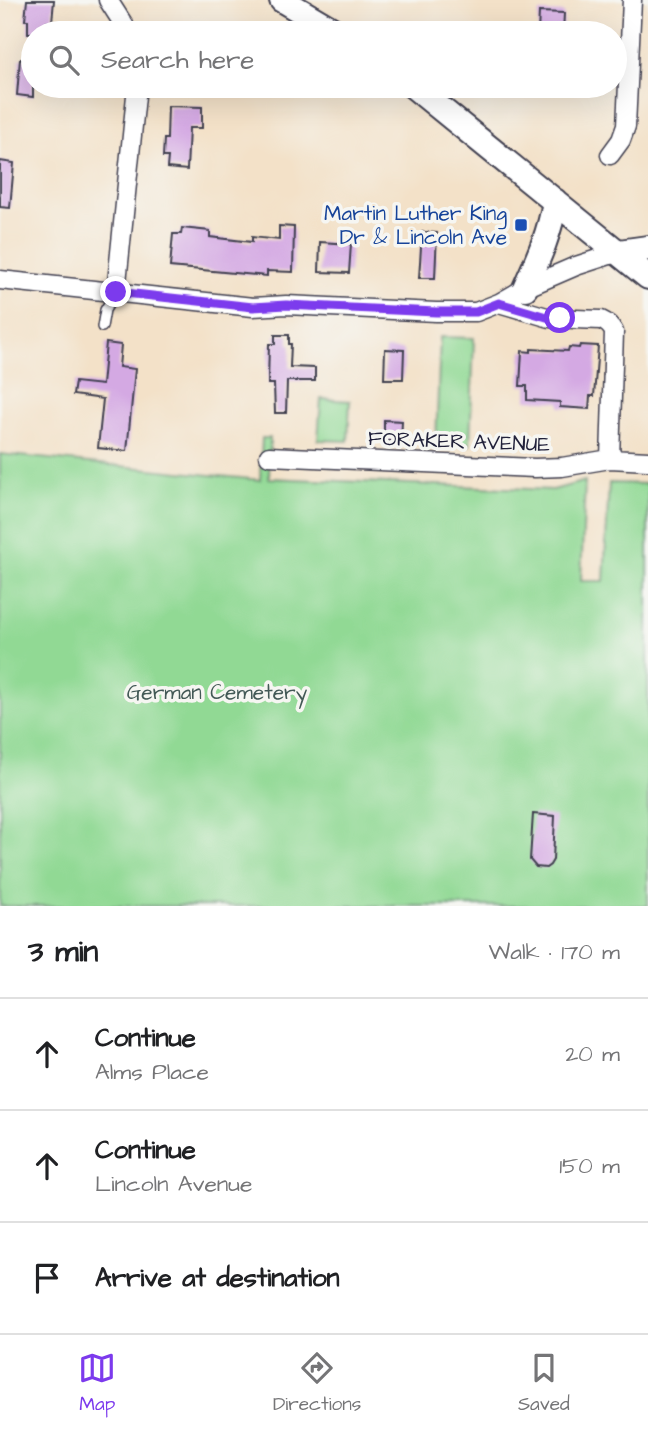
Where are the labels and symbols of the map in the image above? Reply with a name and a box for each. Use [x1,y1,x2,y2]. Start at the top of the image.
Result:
place label: Martin Luther King Dr & Lincoln Ave [324,199,507,252]
marker: Martin Luther King Dr & Lincoln Ave [513,217,529,233]
route end [100,276,131,307]
route start [544,302,575,333]
street label: FORAKER AVENUE [368,424,551,459]
park label: German Cemetery [127,678,308,709]

